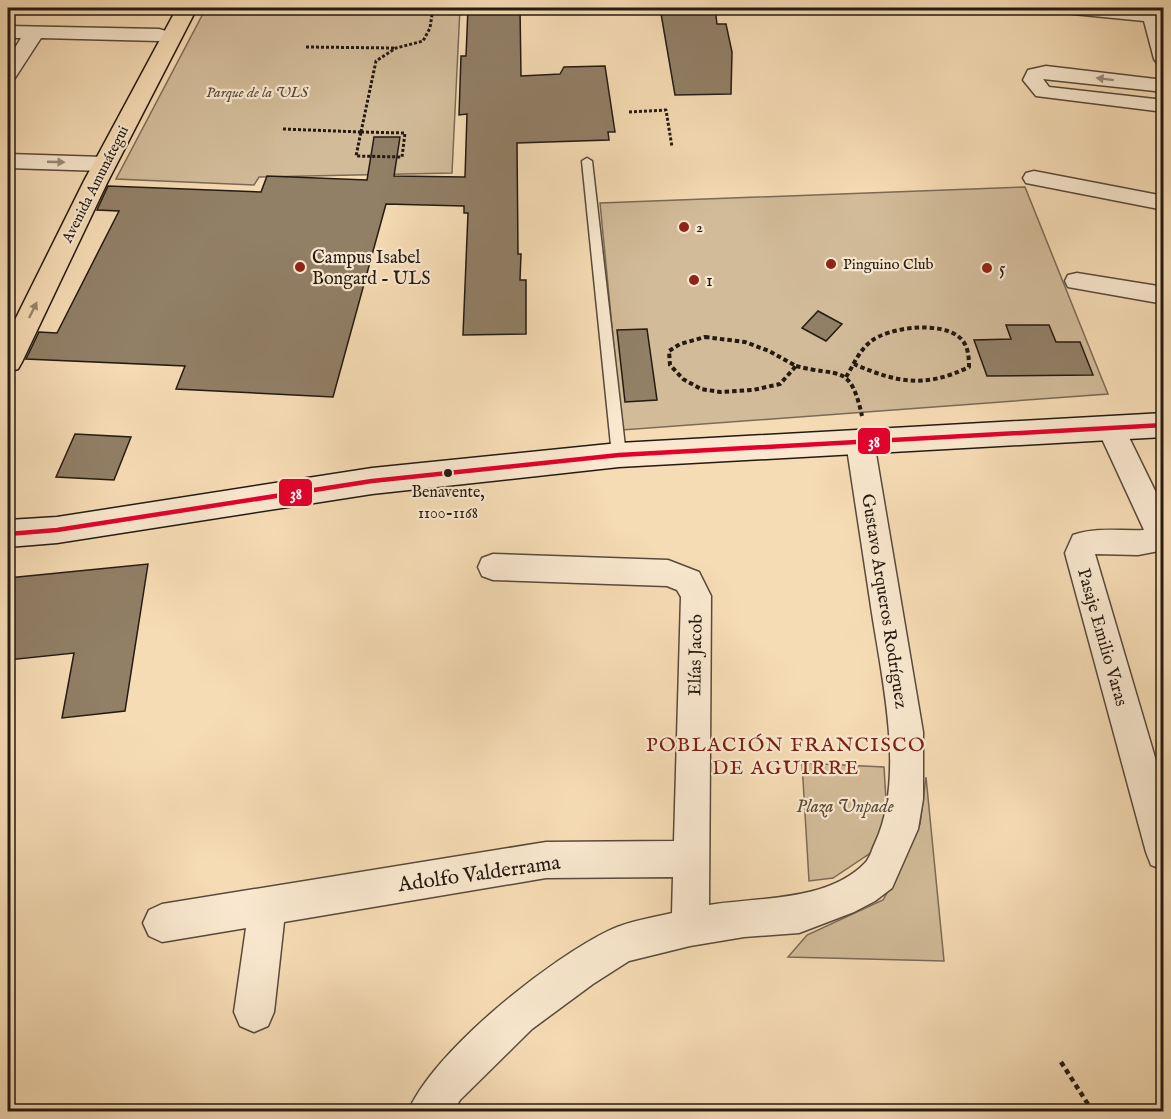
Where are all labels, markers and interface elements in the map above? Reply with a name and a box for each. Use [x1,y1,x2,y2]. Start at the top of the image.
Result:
one-way arrow [1096,74,1115,84]
park label: Parque de la ULS [206,83,309,102]
street label: Avenida Amunátegui [57,123,133,247]
one-way arrow [46,157,65,167]
place label: 2 [696,218,703,237]
marker: 2 [677,220,691,234]
place label: Campus Isabel Bongard - ULS [312,247,430,291]
place label: Pinguino Club [843,255,934,274]
marker: Pinguino Club [824,257,838,271]
place label: 5 [999,258,1006,281]
marker: Campus Isabel Bongard - ULS [293,260,307,274]
marker: 5 [980,261,994,275]
place label: 1 [706,270,713,293]
marker: 1 [687,273,701,287]
one-way arrow [28,301,38,318]
line badge: 38 [857,427,891,455]
text: 38 [868,433,880,453]
marker: Benavente, 1100-1168 [442,467,454,479]
line badge: 38 [278,478,313,507]
place label: Benavente, 1100-1168 [411,483,485,524]
text: 38 [290,485,302,505]
street label: Gustavo Arqueros Rodríguez [855,492,912,710]
street label: Pasaje Emilio Varas [1071,566,1132,709]
street label: Elías Jacob [684,613,709,696]
district label: POBLACIÓN FRANCISCO DE AGUIRRE [646,733,926,781]
park label: Plaza Unpade [796,796,894,819]
street label: Adolfo Valderrama [395,850,563,899]

